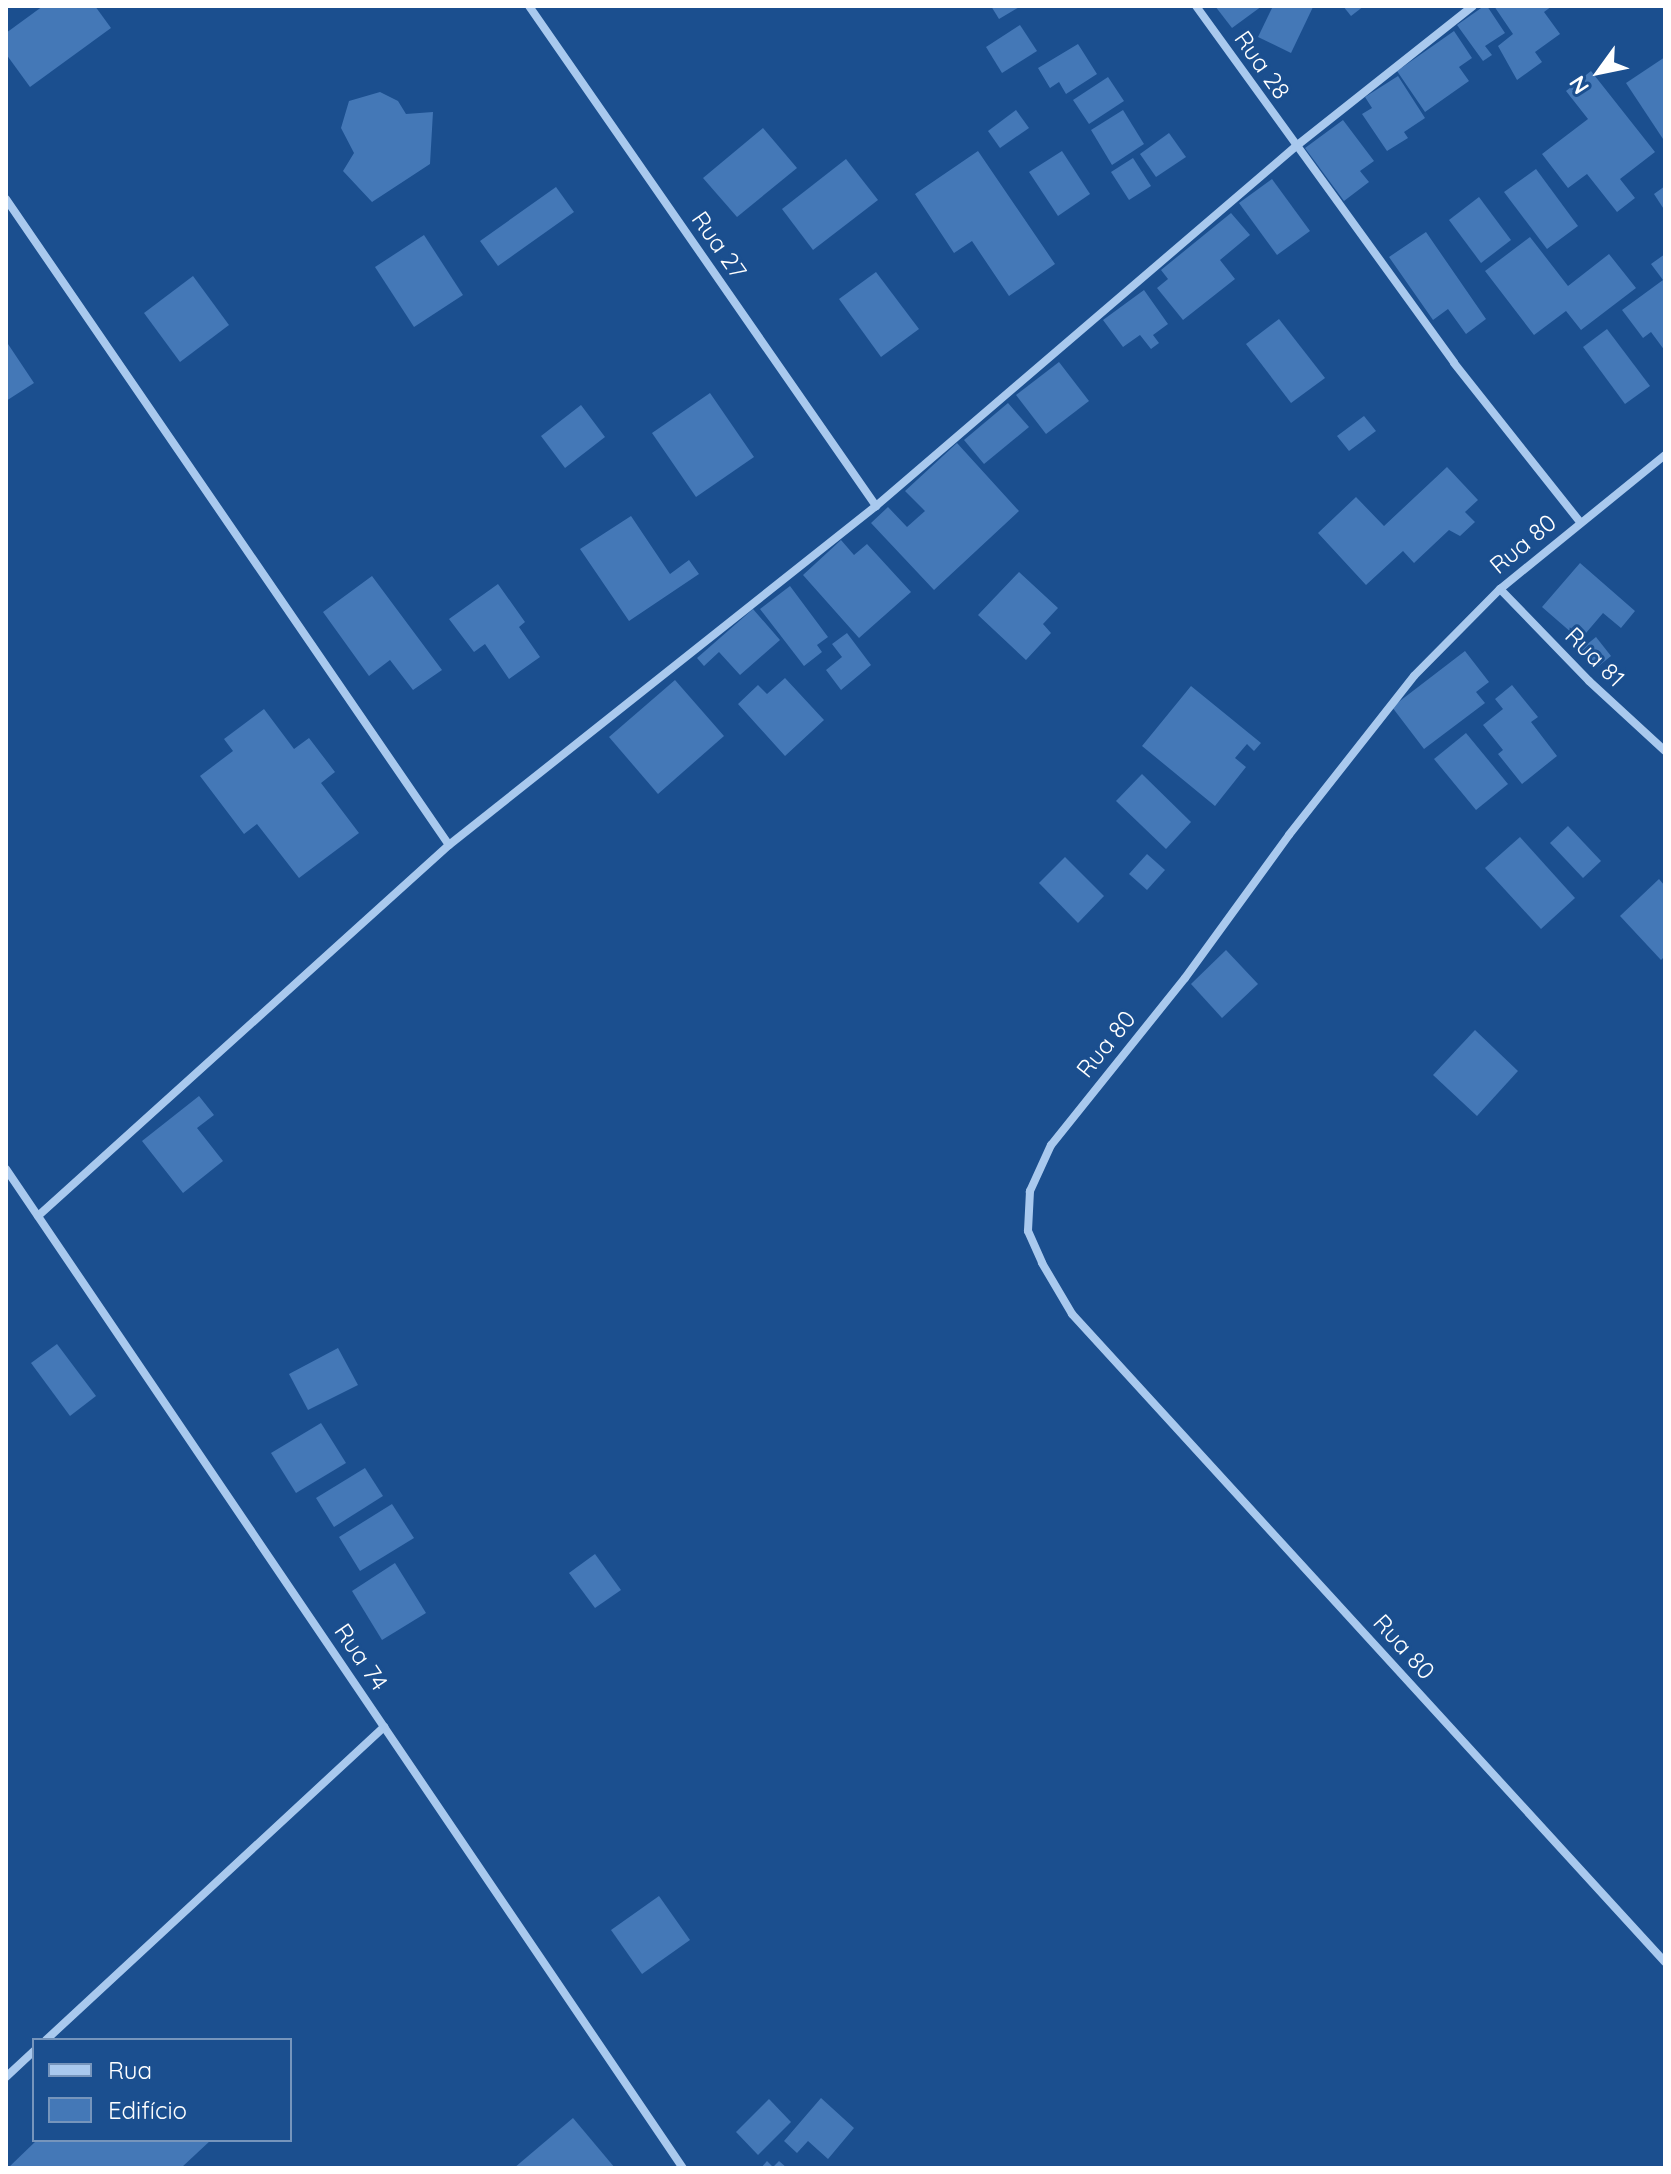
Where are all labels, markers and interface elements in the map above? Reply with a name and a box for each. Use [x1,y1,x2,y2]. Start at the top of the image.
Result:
street label: Rua 28 [1228,25,1296,105]
north arrow [1559,32,1639,112]
text: N [1563,71,1595,99]
street label: Rua 27 [685,206,753,284]
street label: Rua 80 [1484,508,1562,580]
street label: Rua 81 [1559,621,1631,693]
street label: Rua 80 [1070,1005,1142,1083]
street label: Rua 80 [1367,1608,1441,1686]
street label: Rua 74 [328,1618,394,1696]
legend [32,2038,292,2142]
text: Rua [108,2055,152,2085]
text: Edifício [108,2095,187,2125]

